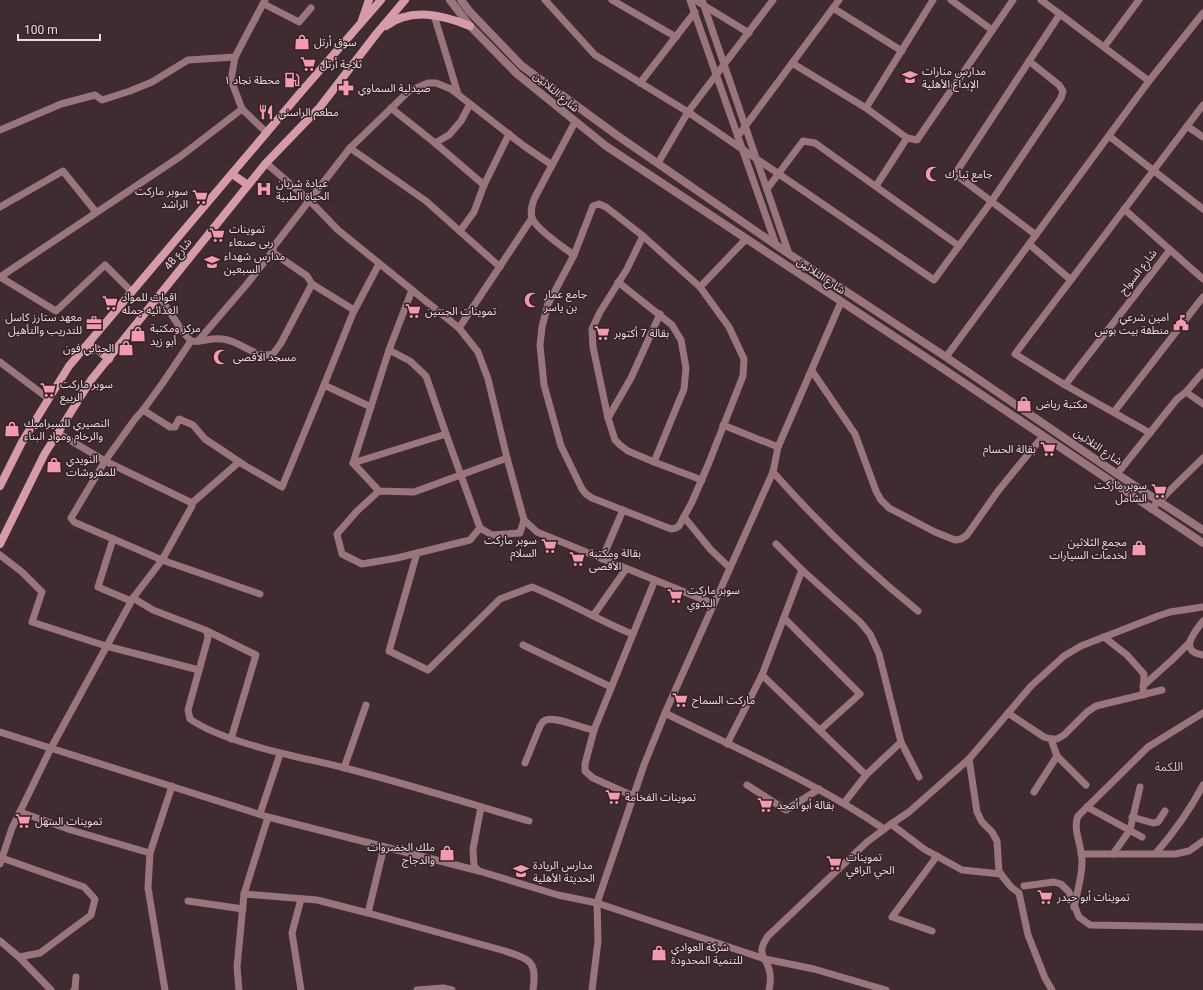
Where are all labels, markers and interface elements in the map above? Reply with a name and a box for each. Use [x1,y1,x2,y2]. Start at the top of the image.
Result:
scale bar [18,16,100,42]
text: 100 m [24,23,58,37]
shop icon: سوق أرتل [293,33,311,51]
place label: سوق أرتل [314,35,357,49]
supermarket icon: ثلاجة أرتل [299,55,317,73]
place label: ثلاجة أرتل [320,57,362,71]
place label: مدارس منارات الإبداع الأهلية [922,65,986,92]
school or university icon: مدارس منارات الإبداع الأهلية [901,68,919,86]
street label: شارع الثلاثين [530,69,582,116]
fuel station icon: محطة نجاد ١ [283,71,301,89]
place label: محطة نجاد ١ [224,74,280,87]
pharmacy icon: صيدلية السماوي [337,79,355,97]
place label: صيدلية السماوي [358,82,431,97]
restaurant icon: مطعم الراسني [257,103,275,121]
place label: مطعم الراسني [278,106,339,121]
mosque icon: جامع تبارك [924,165,942,183]
place label: جامع تبارك [945,168,993,182]
place label: عيادة شريان الحياة الطبية [276,177,329,203]
hospital icon: عيادة شريان الحياة الطبية [255,180,273,198]
place label: سوبر ماركت الراشد [135,185,188,211]
supermarket icon: سوبر ماركت الراشد [191,188,209,206]
place label: تموينات ربى صنعاء [229,223,274,249]
supermarket icon: تموينات ربى صنعاء [208,226,226,244]
street label: شارع 48 [161,235,196,273]
street label: شارع السواح [1116,246,1161,298]
place label: مدارس شهداء السبعين [224,250,285,276]
school or university icon: مدارس شهداء السبعين [203,253,221,271]
street label: شارع الثلاثين [794,255,848,298]
place label: جامع عمار بن ياسر [543,288,588,314]
place label: اقوات للمواد الغذائيه جمله [122,291,178,317]
mosque icon: جامع عمار بن ياسر [523,291,541,309]
supermarket icon: اقوات للمواد الغذائيه جمله [101,294,119,312]
supermarket icon: تموينات الجنتين [404,302,422,320]
place label: تموينات الجنتين [425,305,496,318]
place label: معهد ستارز كاسل للتدريب والتأهيل [5,311,82,337]
place label: امين شرعي منطقة بيت بوس [1095,311,1169,337]
office icon: معهد ستارز كاسل للتدريب والتأهيل [85,314,103,332]
public building icon: امين شرعي منطقة بيت بوس [1172,314,1190,332]
place label: مركز ومكتبة أبو زيد [150,322,201,348]
supermarket icon: بقالة 7 أكتوبر [593,324,611,342]
shop icon: مركز ومكتبة أبو زيد [129,325,147,343]
place label: بقالة 7 أكتوبر [613,326,669,340]
shop icon: الحبابي فون [117,339,135,357]
place label: الحبابي فون [63,342,114,357]
mosque icon: مسجد الأقصى [212,348,230,366]
place label: مسجد الأقصى [233,351,296,364]
place label: سوبر ماركت الربيع [60,378,113,405]
supermarket icon: سوبر ماركت الربيع [39,381,57,399]
shop icon: مكتبة رياض [1015,395,1033,413]
place label: مكتبة رياض [1036,398,1088,411]
place label: النصيري للسيراميك والرخام ومواد البناء [24,417,110,444]
shop icon: النصيري للسيراميك والرخام ومواد البناء [3,420,21,438]
street label: شارع الثلاثين [1071,426,1125,469]
supermarket icon: بقالة الحسام [1039,440,1057,458]
place label: بقالة الحسام [983,443,1036,457]
place label: النويدي للمفروشات [66,453,116,479]
shop icon: النويدي للمفروشات [45,456,63,474]
place label: سوبر ماركت الشامل [1094,479,1147,505]
supermarket icon: سوبر ماركت الشامل [1150,482,1168,500]
place label: سوبر ماركت السلام [484,534,537,561]
place label: مجمع الثلاثين لخدمات السيارات [1049,536,1127,562]
supermarket icon: سوبر ماركت السلام [540,537,558,555]
shop icon: مجمع الثلاثين لخدمات السيارات [1130,539,1148,557]
place label: بقالة ومكتبة الأقصى [589,547,641,573]
supermarket icon: بقالة ومكتبة الأقصى [568,550,586,568]
place label: سوبر ماركت البدوي [687,584,740,612]
supermarket icon: سوبر ماركت البدوي [666,587,684,605]
supermarket icon: ماركت السماح [671,691,689,709]
place label: ماركت السماح [692,694,755,708]
district label: اللكمة [1155,760,1183,774]
supermarket icon: تموينات الفخامة [604,788,622,806]
place label: تموينات الفخامة [625,791,696,804]
supermarket icon: بقالة أبو أمجد [756,796,774,814]
place label: بقالة أبو أمجد [777,798,834,812]
supermarket icon: تموينات السهل [14,812,32,830]
place label: تموينات السهل [35,815,102,828]
place label: ملك الخضروات والدجاج [367,841,435,868]
shop icon: ملك الخضروات والدجاج [438,844,456,862]
place label: تموينات الحي الراقي [846,851,895,879]
supermarket icon: تموينات الحي الراقي [825,854,843,872]
place label: مدارس الريادة الحديثة الأهلية [533,859,595,885]
school or university icon: مدارس الريادة الحديثة الأهلية [512,862,530,880]
supermarket icon: تموينات أبو حيدر [1036,888,1054,906]
place label: تموينات أبو حيدر [1056,890,1130,904]
place label: شركة العوادي للتنمية المحدودة [671,941,743,967]
shop icon: شركة العوادي للتنمية المحدودة [650,944,668,962]

